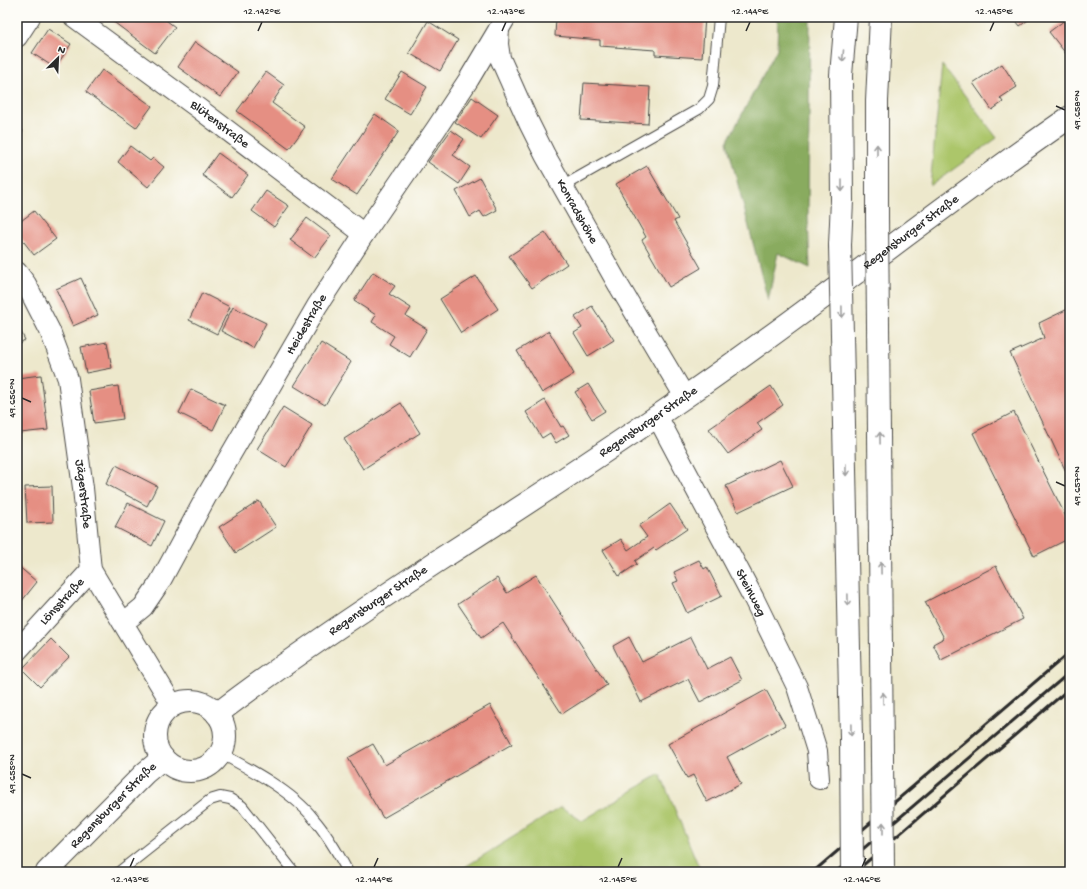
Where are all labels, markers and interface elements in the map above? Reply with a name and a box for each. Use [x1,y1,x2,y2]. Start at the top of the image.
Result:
text: 12.142°E [243,6,281,18]
text: 12.143°E [487,6,525,18]
text: 12.144°E [731,6,769,18]
text: 12.145°E [975,6,1013,18]
north arrow [38,38,78,78]
text: N [56,44,67,58]
one-way arrow [839,49,847,62]
text: 49.658°N [1072,90,1084,130]
street label: Blütenstraße [186,97,252,152]
one-way arrow [873,144,881,157]
street label: Konradshöhe [553,177,601,247]
one-way arrow [838,179,846,192]
street label: Regensburger Straße [860,191,962,273]
street label: Heidestraße [283,291,330,357]
one-way arrow [838,305,846,318]
text: 49.656°N [7,378,19,418]
street label: Regensburger Straße [596,383,701,461]
one-way arrow [876,432,883,445]
street label: Jägerstraße [72,458,94,529]
one-way arrow [842,463,850,476]
text: 49.657°N [1072,466,1084,506]
street label: Regensburger Straße [326,562,431,639]
one-way arrow [877,562,885,575]
street label: Steinweg [732,567,769,619]
street label: Lönsstraße [37,574,88,628]
one-way arrow [844,593,852,606]
one-way arrow [879,692,887,705]
one-way arrow [847,723,855,736]
text: 49.655°N [7,754,19,794]
street label: Regensburger Straße [67,759,160,852]
one-way arrow [879,822,887,835]
text: 12.143°E [111,874,149,886]
text: 12.144°E [355,874,393,886]
text: 12.145°E [599,874,637,886]
text: 12.146°E [843,874,881,886]

